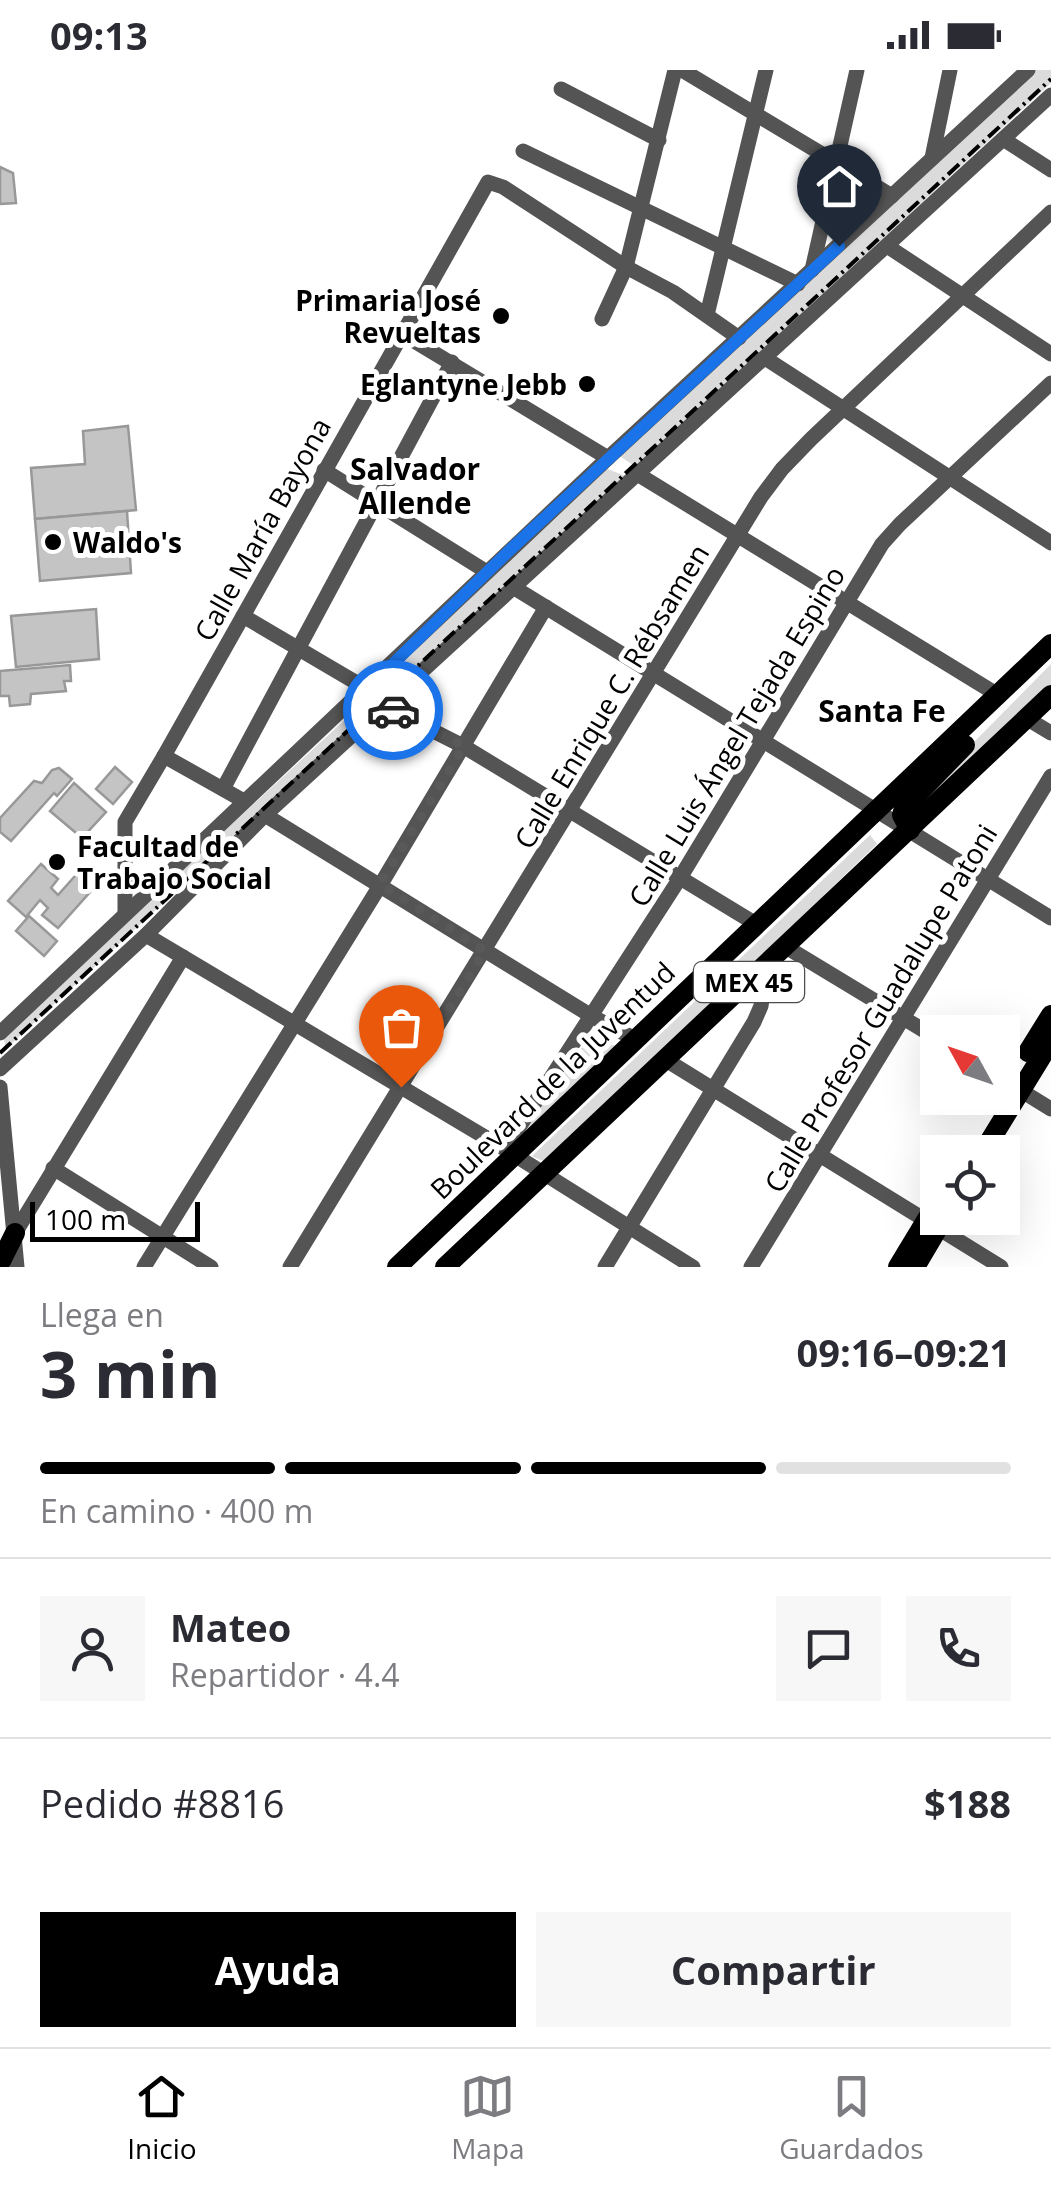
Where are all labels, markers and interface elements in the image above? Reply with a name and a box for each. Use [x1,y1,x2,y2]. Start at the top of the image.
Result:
text: 09:13 [50,9,148,61]
pin [797,144,882,247]
icon: home [812,159,867,214]
place label: Primaria José Revueltas [295,281,481,351]
marker: Primaria José Revueltas [490,305,512,327]
place label: Eglantyne Jebb [360,365,567,403]
marker: Eglantyne Jebb [576,373,598,395]
street label: Calle María Bayona [185,411,339,647]
district label: Salvador Allende [350,448,480,523]
place label: Waldo's [73,523,182,561]
marker: Waldo's [42,531,64,553]
street label: Calle Enrique C. Rébsamen [505,537,717,855]
street label: Calle Luis Ángel Tejada Espino [619,559,853,913]
courier [343,660,443,760]
icon: car [366,683,421,738]
district label: Santa Fe [818,690,946,731]
street label: Calle Profesor Guadalupe Patoni [755,817,1005,1199]
place label: Facultad de Trabajo Social [77,827,272,897]
marker: Facultad de Trabajo Social [46,851,68,873]
street label: Boulevard de la Juventud [421,953,683,1207]
road number: MEX 45 [694,962,804,1002]
pin [359,985,444,1088]
icon: bag [374,1000,429,1055]
north arrow [920,1015,1020,1115]
map controls [920,1015,1020,1235]
button: locate [920,1135,1020,1235]
scale bar [30,1197,200,1242]
text: 100 m [45,1200,126,1238]
text: Llega en [40,1293,164,1336]
text: 09:16–09:21 [797,1326,1011,1378]
text: 3 min [40,1329,220,1417]
text: En camino · 400 m [40,1489,313,1532]
button: person [40,1596,145,1701]
button: chat [776,1596,881,1701]
button: phone [906,1596,1011,1701]
text: Mateo [170,1601,291,1653]
text: Repartidor · 4.4 [170,1653,400,1696]
text: Pedido #8816 [40,1777,284,1829]
text: $188 [924,1777,1011,1829]
button: Ayuda [40,1912,516,2027]
button: Compartir [536,1912,1011,2027]
tab: Inicio [127,2069,197,2167]
tab: Mapa [451,2069,525,2167]
tab: Guardados [779,2069,924,2167]

